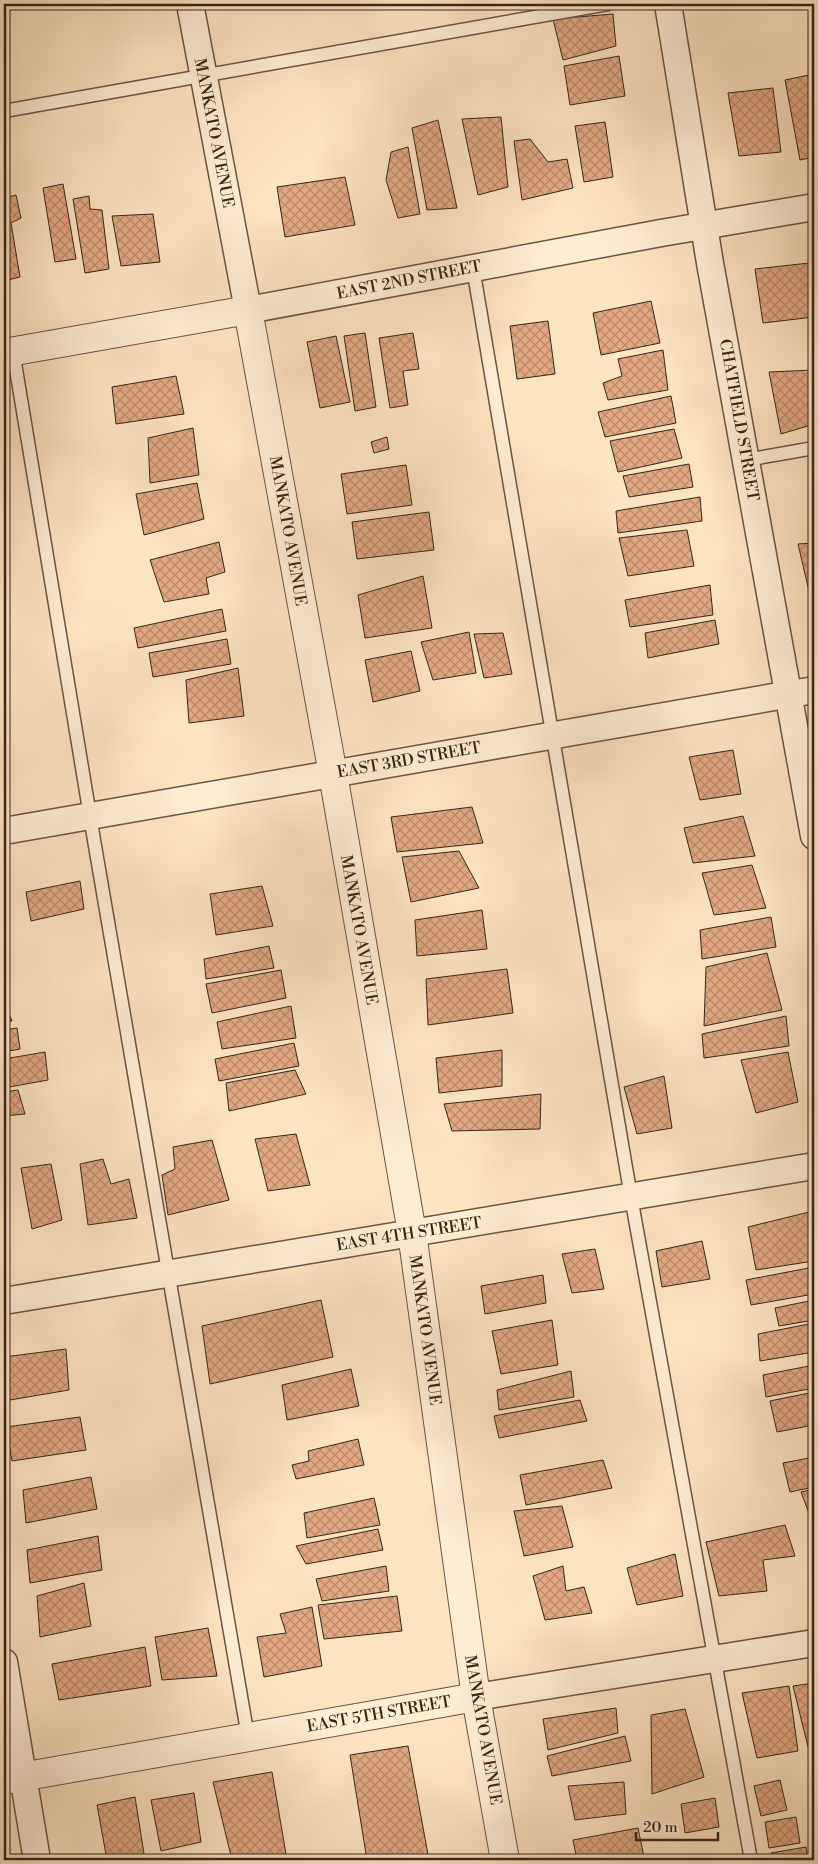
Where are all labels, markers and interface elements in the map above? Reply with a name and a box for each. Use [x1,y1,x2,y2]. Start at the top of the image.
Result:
street label: MANKATO AVENUE [190,56,238,210]
street label: EAST 2ND STREET [335,256,483,304]
street label: CHATFIELD STREET [715,337,763,503]
street label: MANKATO AVENUE [265,454,311,608]
street label: EAST 3RD STREET [335,737,483,783]
street label: MANKATO AVENUE [336,853,382,1007]
street label: EAST 4TH STREET [335,1213,483,1255]
street label: MANKATO AVENUE [405,1253,445,1407]
street label: MANKATO AVENUE [460,1653,506,1807]
street label: EAST 5TH STREET [305,1691,453,1737]
scale bar [636,1809,718,1841]
text: 20 m [643,1818,678,1837]

